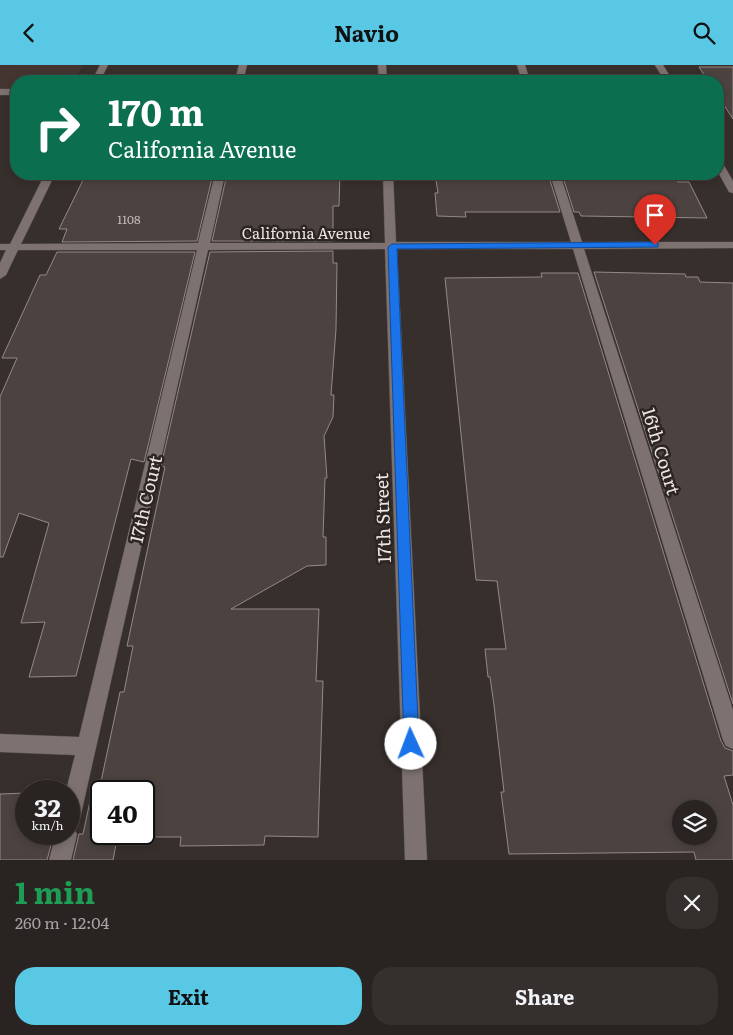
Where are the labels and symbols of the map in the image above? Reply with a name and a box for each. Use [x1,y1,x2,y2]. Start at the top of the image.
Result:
pin [634,194,676,245]
house number: 1108 [117,210,141,228]
street label: California Avenue [242,221,370,244]
street label: 16th Court [636,404,688,499]
street label: 17th Court [122,452,168,545]
street label: 17th Street [367,472,397,564]
position arrow [384,717,436,769]
speed limit sign: 40 [90,780,155,845]

